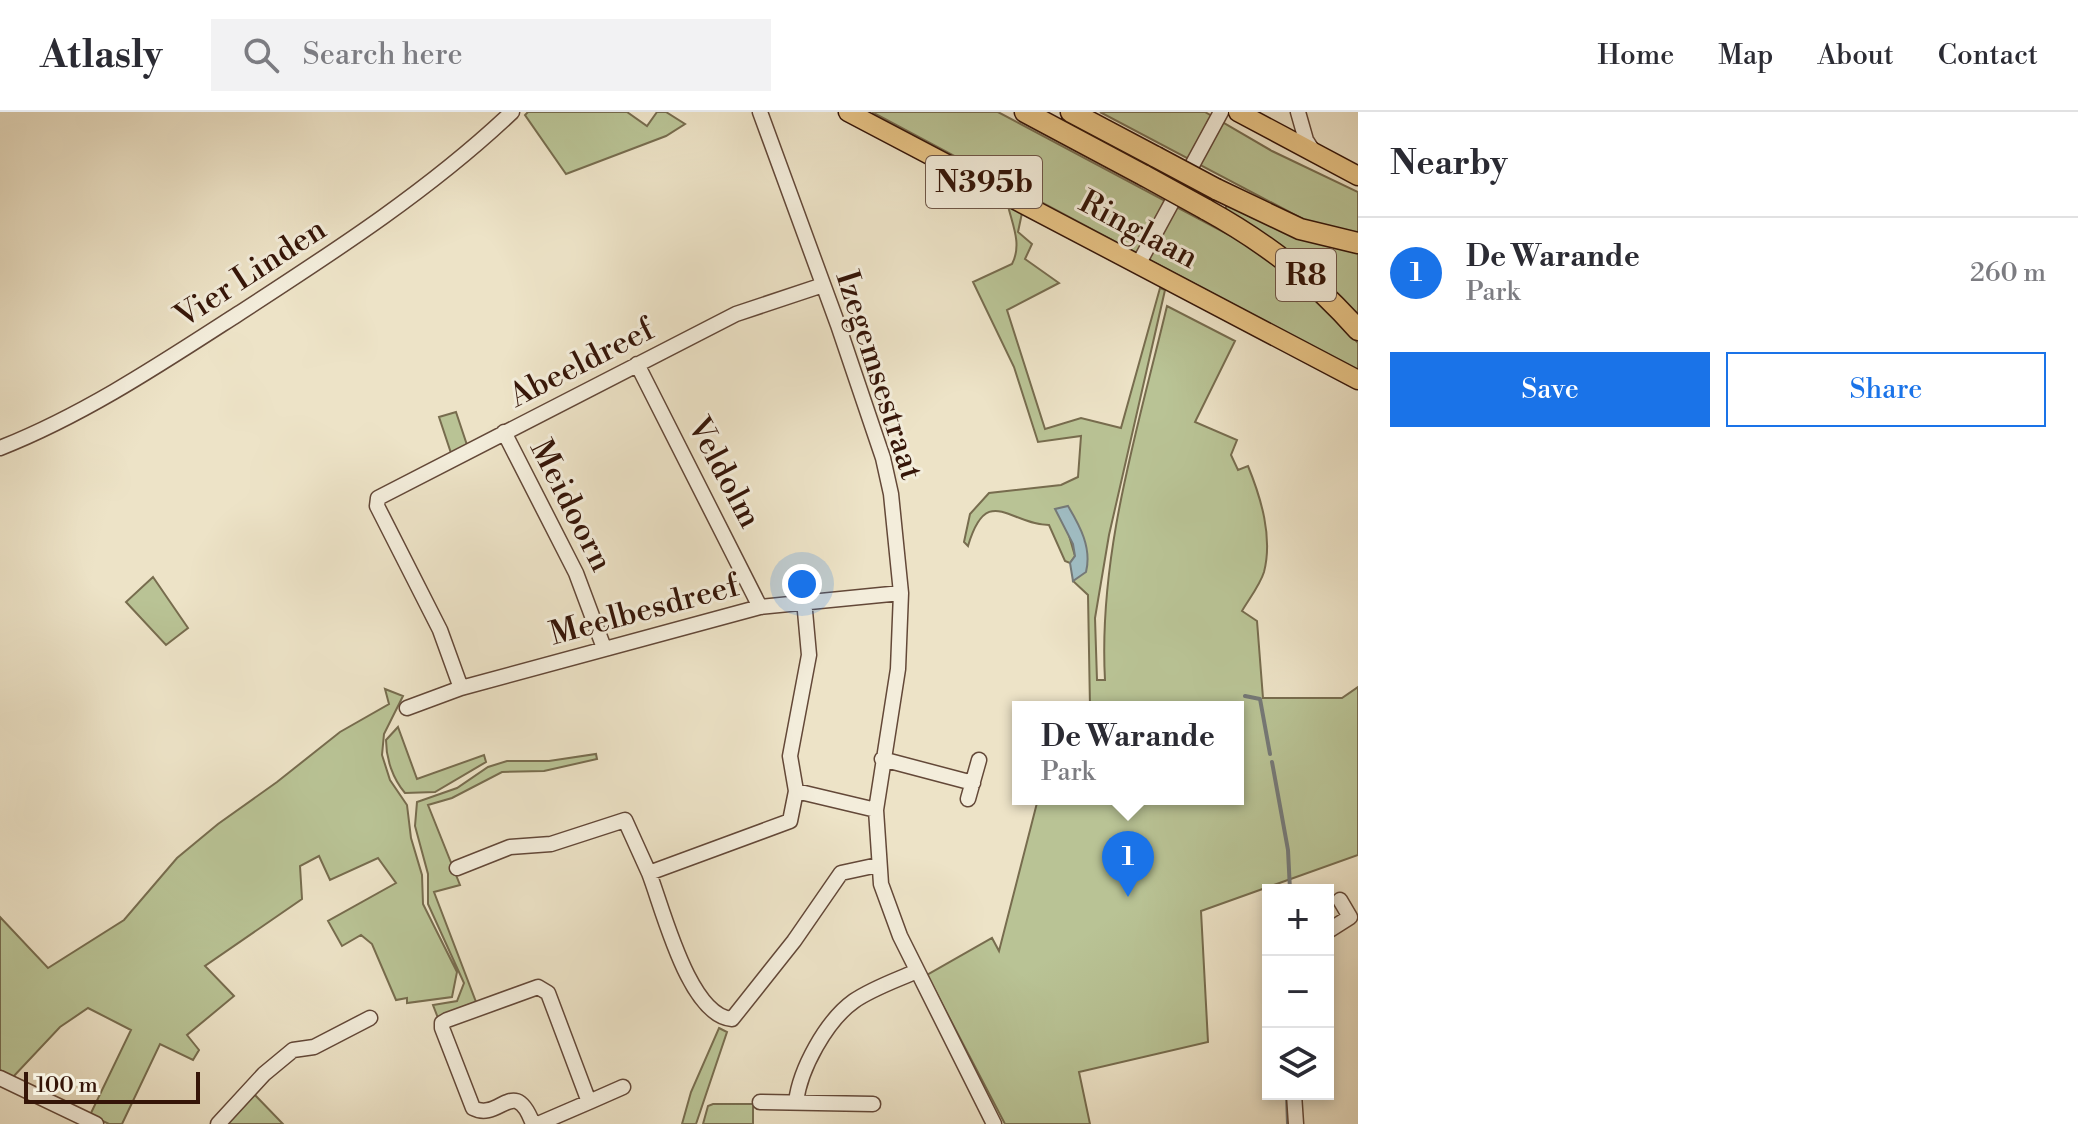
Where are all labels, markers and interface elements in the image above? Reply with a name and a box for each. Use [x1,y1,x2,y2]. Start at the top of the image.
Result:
search box [211,19,771,91]
text: Atlasly [40,32,163,79]
icon: search [239,33,283,77]
text: Search here [303,36,463,74]
text: Home [1598,38,1674,73]
text: Map [1718,38,1773,73]
text: About [1817,38,1894,73]
text: Contact [1938,38,2038,73]
text: Nearby [1390,143,1508,185]
road number: N395b [926,156,1042,208]
street label: Ringlaan [1072,182,1205,278]
street label: Vier Linden [167,209,334,337]
text: De Warande [1466,238,1640,276]
road number: R8 [1276,249,1336,301]
text: 1 [1410,257,1422,289]
text: 260 m [1970,257,2046,289]
street label: Izegemsestraat [826,266,932,485]
text: Park [1466,276,1520,308]
street label: Abeeldreef [502,309,662,417]
button: Save [1390,352,1710,427]
button: Share [1726,352,2046,427]
street label: Veldolm [678,409,770,535]
street label: Meidoorn [521,433,621,578]
your location [782,564,822,604]
street label: Meelbesdreef [545,565,745,654]
popup [1012,701,1244,805]
text: De Warande [1041,718,1215,756]
text: Park [1041,756,1095,788]
pin: 1 [1102,831,1154,897]
map controls [1262,884,1334,1100]
button: + [1262,884,1334,956]
button: − [1262,956,1334,1028]
button: layers [1262,1028,1334,1100]
scale bar [24,1068,200,1104]
text: 100 m [36,1072,98,1099]

